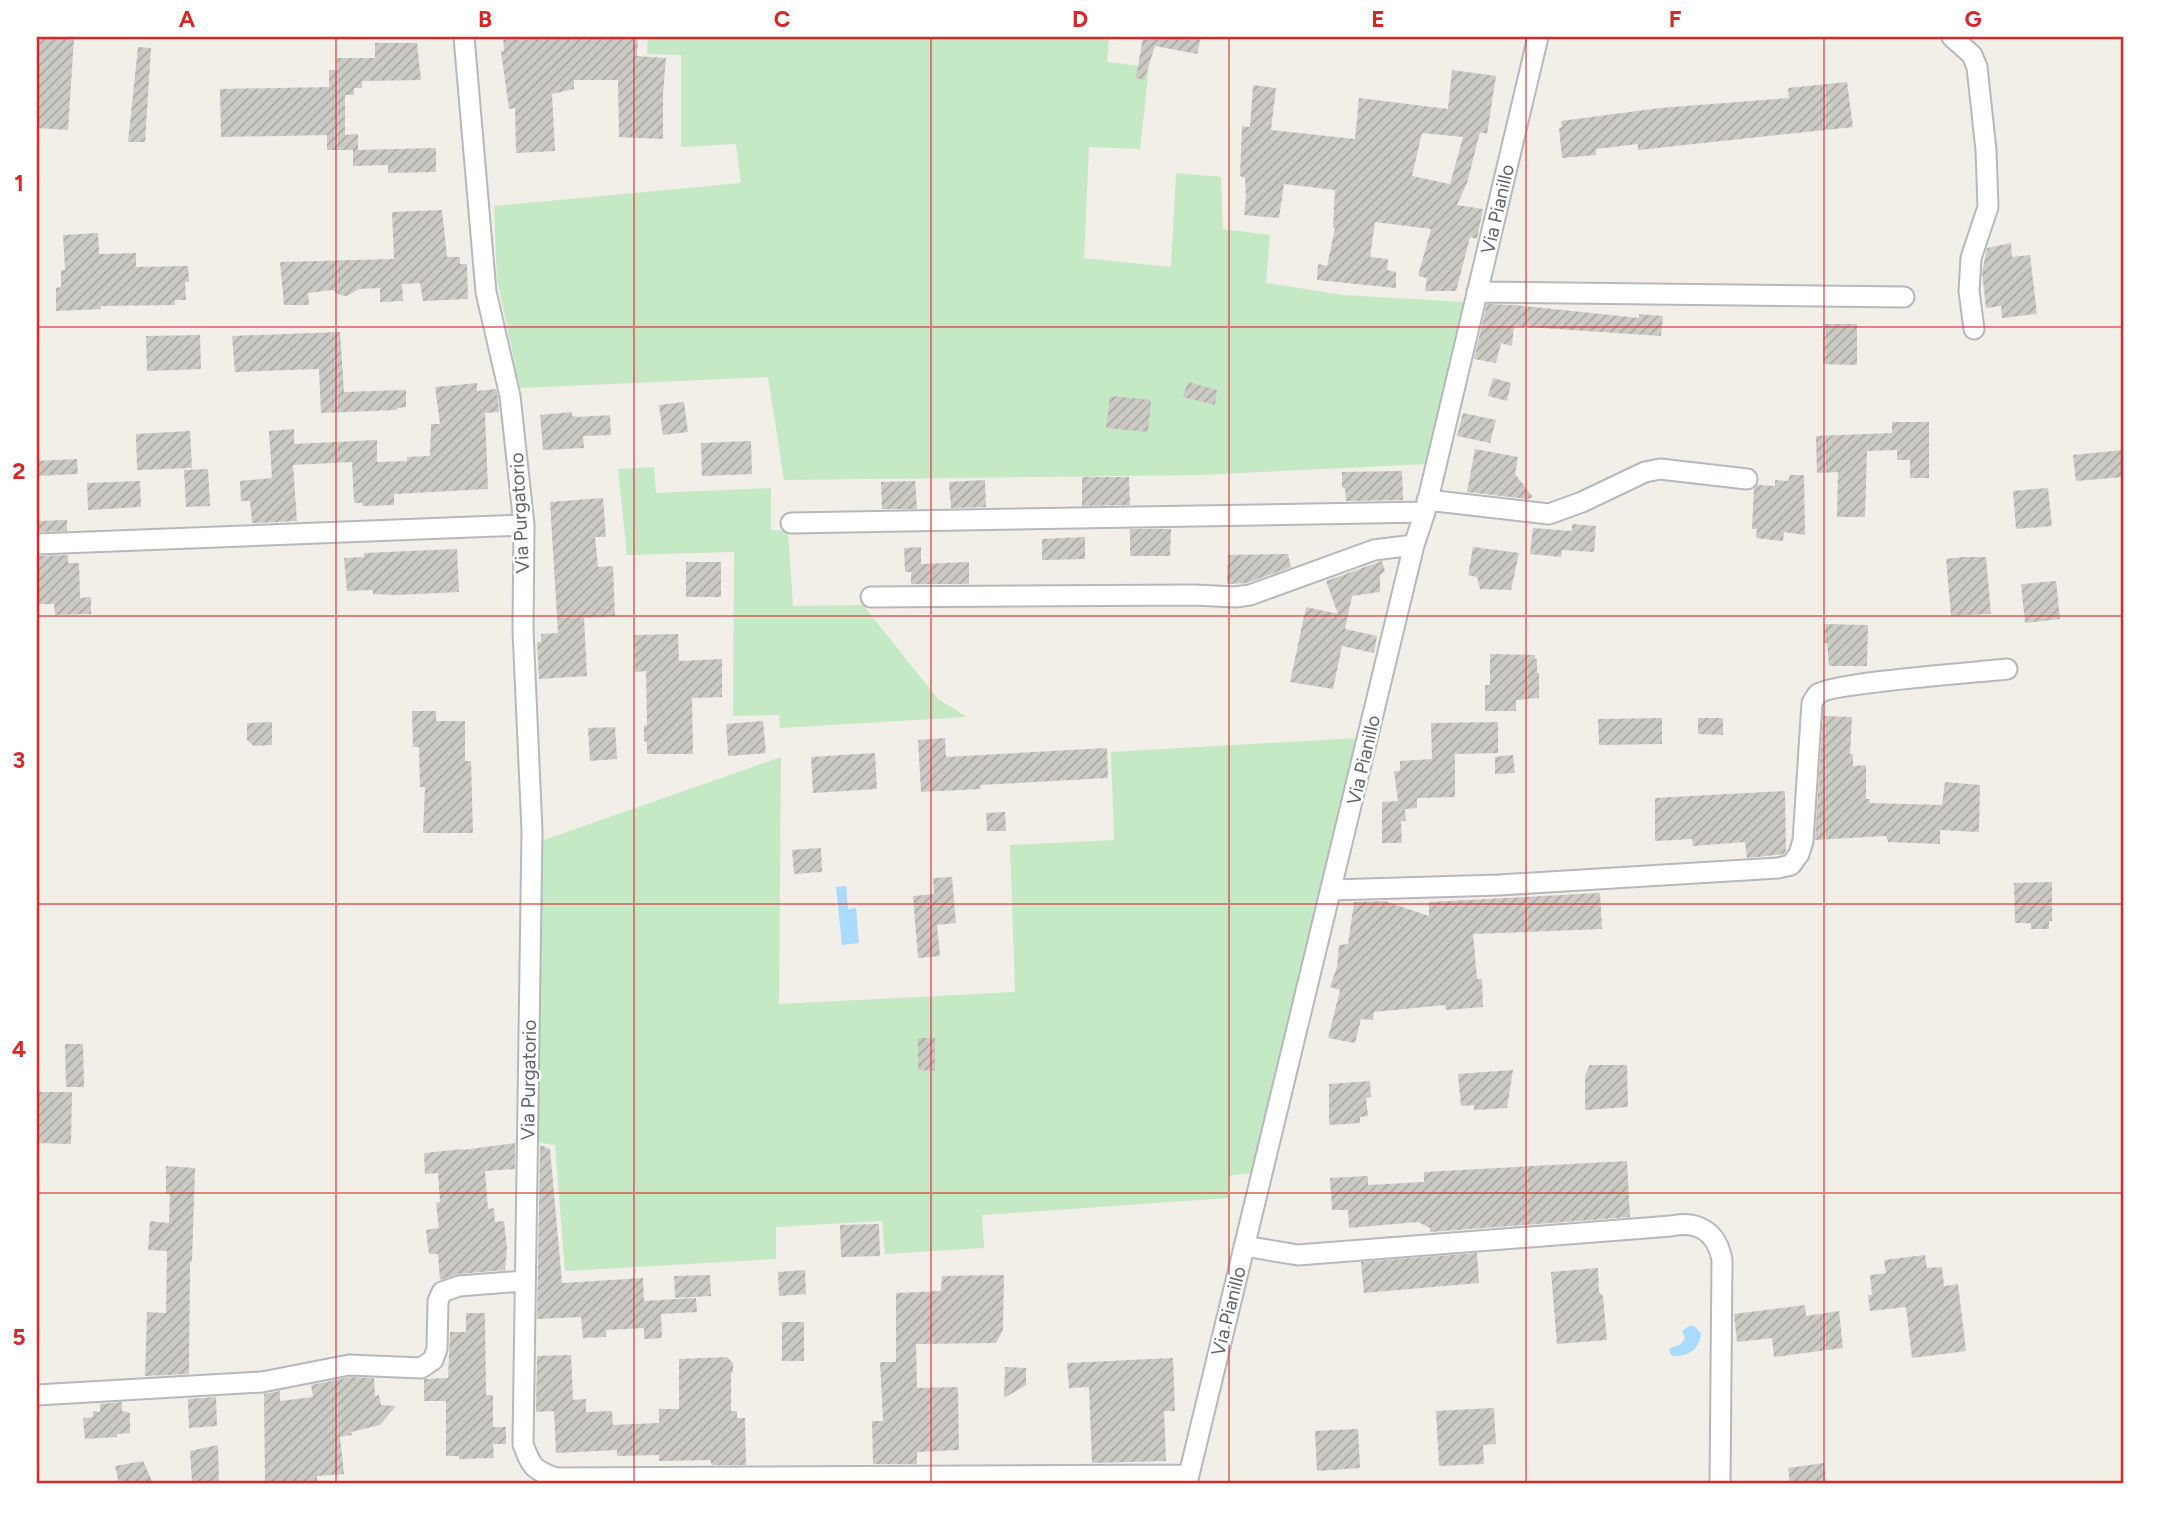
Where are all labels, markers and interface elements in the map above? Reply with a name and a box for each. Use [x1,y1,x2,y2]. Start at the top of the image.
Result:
text: A [179,5,196,33]
text: B [478,5,492,33]
text: C [774,5,791,33]
text: D [1072,5,1088,33]
text: E [1371,5,1385,33]
text: F [1669,5,1682,33]
text: G [1964,5,1982,33]
street label: Via Pianillo [1476,162,1519,256]
text: 1 [14,169,24,197]
street label: Via Purgatorio [505,452,534,574]
text: 2 [12,457,26,485]
street label: Via Pianillo [1342,713,1385,807]
text: 3 [13,746,25,774]
street label: Via Purgatorio [516,1019,541,1141]
text: 4 [12,1035,26,1063]
street label: Via Pianillo [1206,1264,1251,1358]
text: 5 [12,1323,26,1351]

